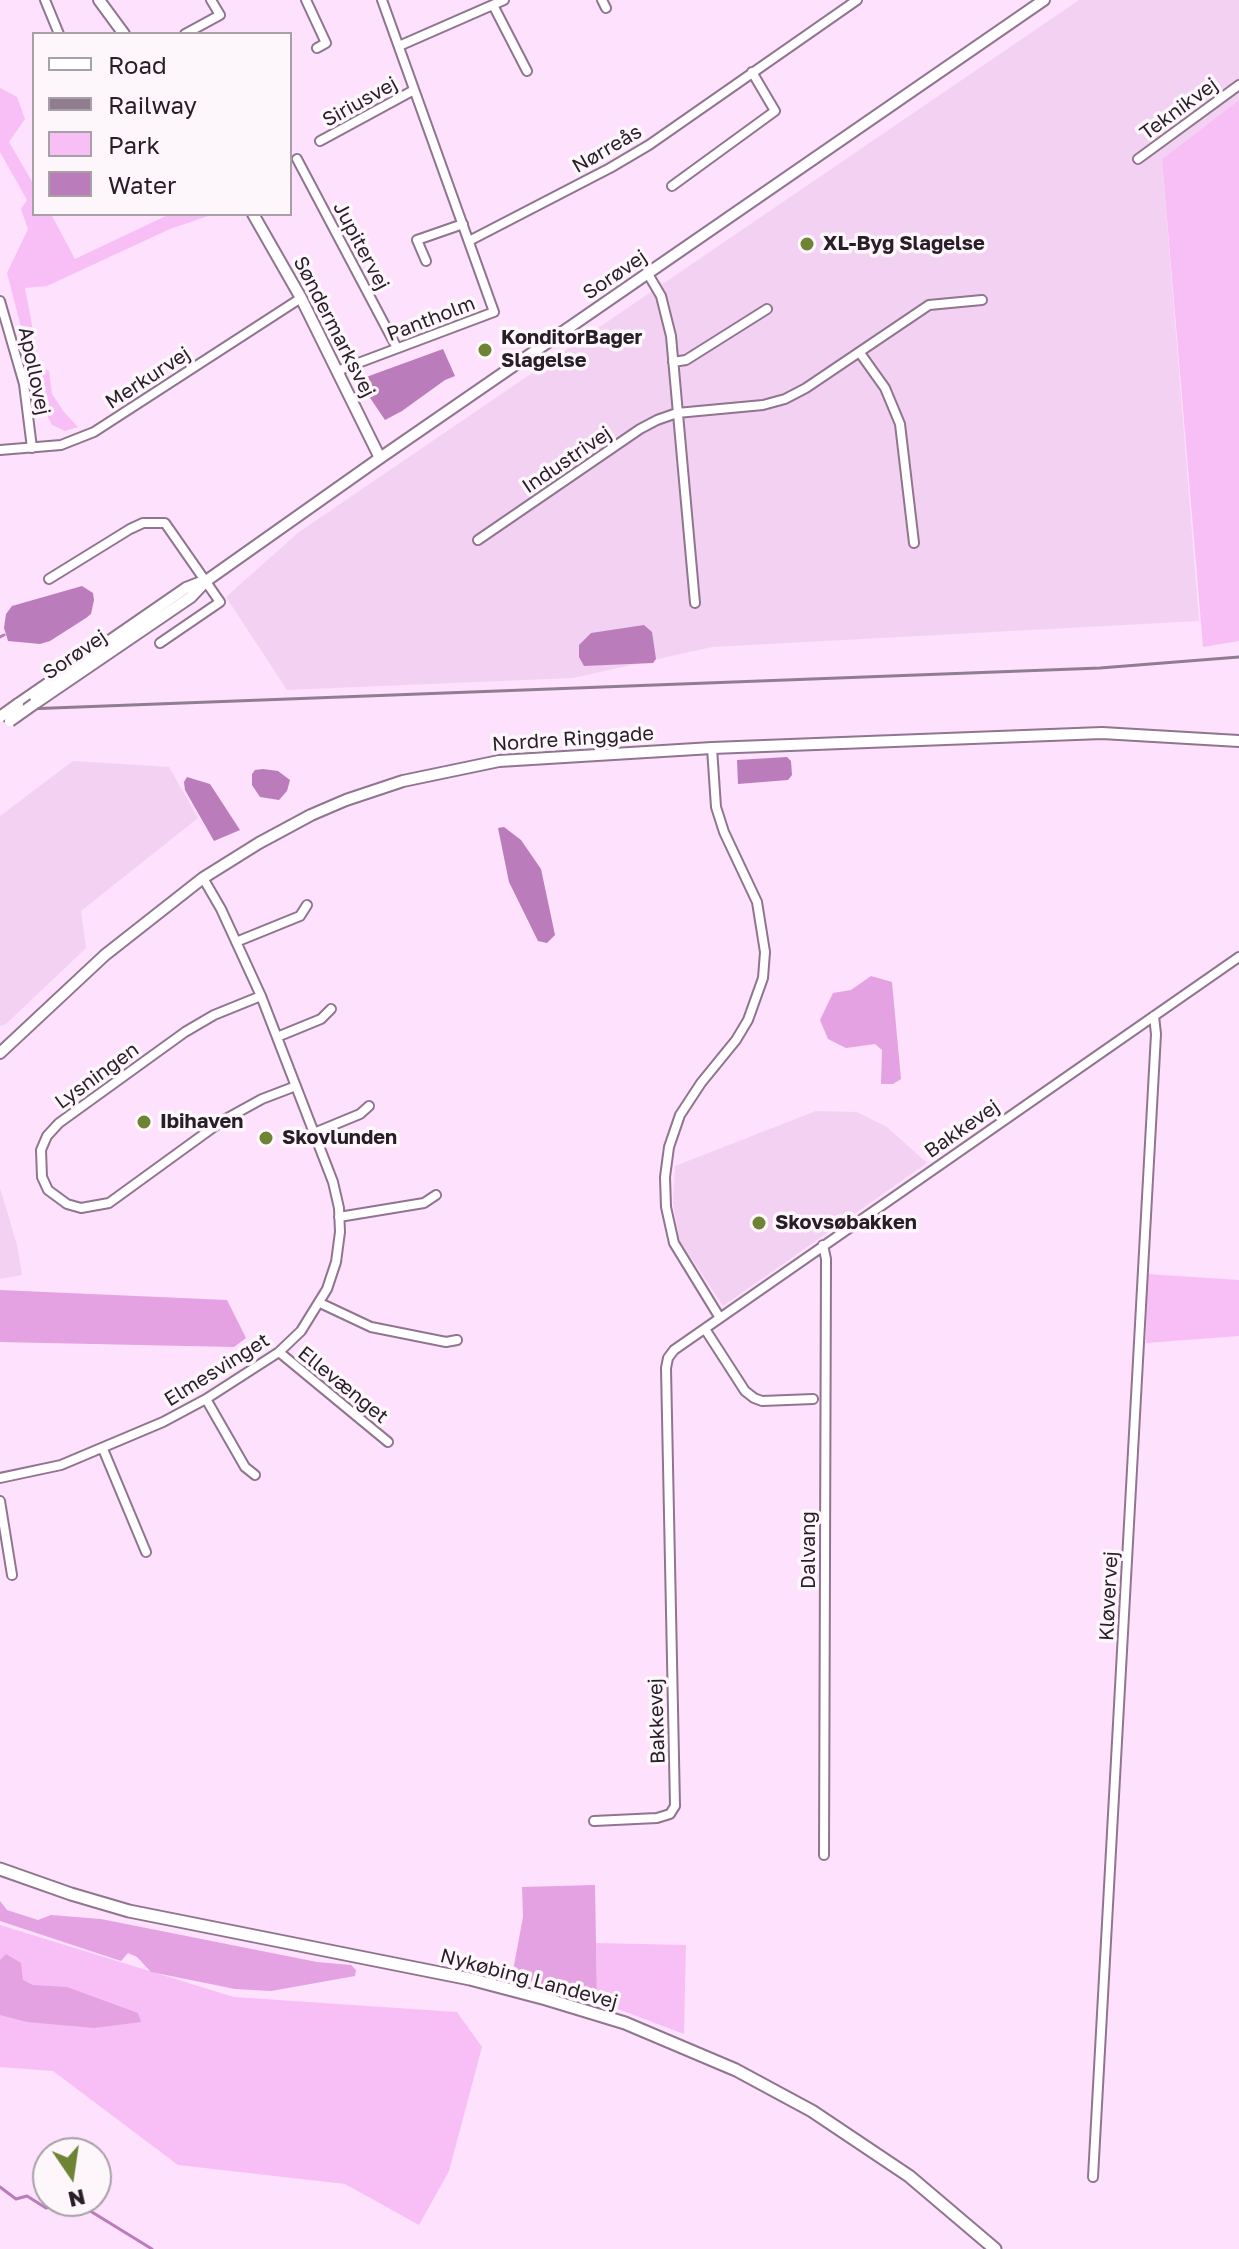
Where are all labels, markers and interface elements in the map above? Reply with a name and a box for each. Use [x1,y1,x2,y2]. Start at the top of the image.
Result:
legend [32,32,292,216]
text: Road [108,50,167,79]
street label: Siriusvej [318,72,402,132]
street label: Teknikvej [1135,73,1223,145]
text: Railway [108,90,197,119]
street label: Nørreås [568,120,646,178]
text: Park [108,130,160,159]
text: Water [108,170,176,199]
street label: Jupitervej [328,198,394,294]
place label: XL-Byg Slagelse [823,232,985,256]
marker: XL-Byg Slagelse [798,235,816,253]
street label: Sorøvej [578,245,652,305]
street label: Søndermarksvej [288,252,380,402]
street label: Pantholm [383,291,479,347]
street label: Apollovej [13,325,55,417]
place label: KonditorBager Slagelse [501,326,642,373]
marker: KonditorBager Slagelse [476,341,494,359]
street label: Merkurvej [101,342,195,414]
street label: Industrivej [518,421,616,499]
street label: Sorøvej [38,625,112,685]
street label: Nordre Ringgade [491,721,655,757]
street label: Lysningen [50,1038,144,1114]
street label: Bakkevej [920,1095,1004,1163]
place label: Ibihaven [160,1110,243,1134]
marker: Ibihaven [135,1113,153,1131]
place label: Skovlunden [282,1126,397,1150]
marker: Skovlunden [257,1129,275,1147]
place label: Skovsøbakken [775,1211,917,1235]
marker: Skovsøbakken [750,1214,768,1232]
street label: Elmesvinget [160,1328,274,1412]
street label: Ellevænget [293,1341,393,1429]
street label: Dalvang [797,1511,821,1589]
street label: Kløvervej [1095,1550,1123,1642]
street label: Bakkevej [644,1678,670,1764]
street label: Nykøbing Landevej [438,1944,620,2014]
north arrow [32,2137,112,2217]
text: N [66,2184,88,2214]

